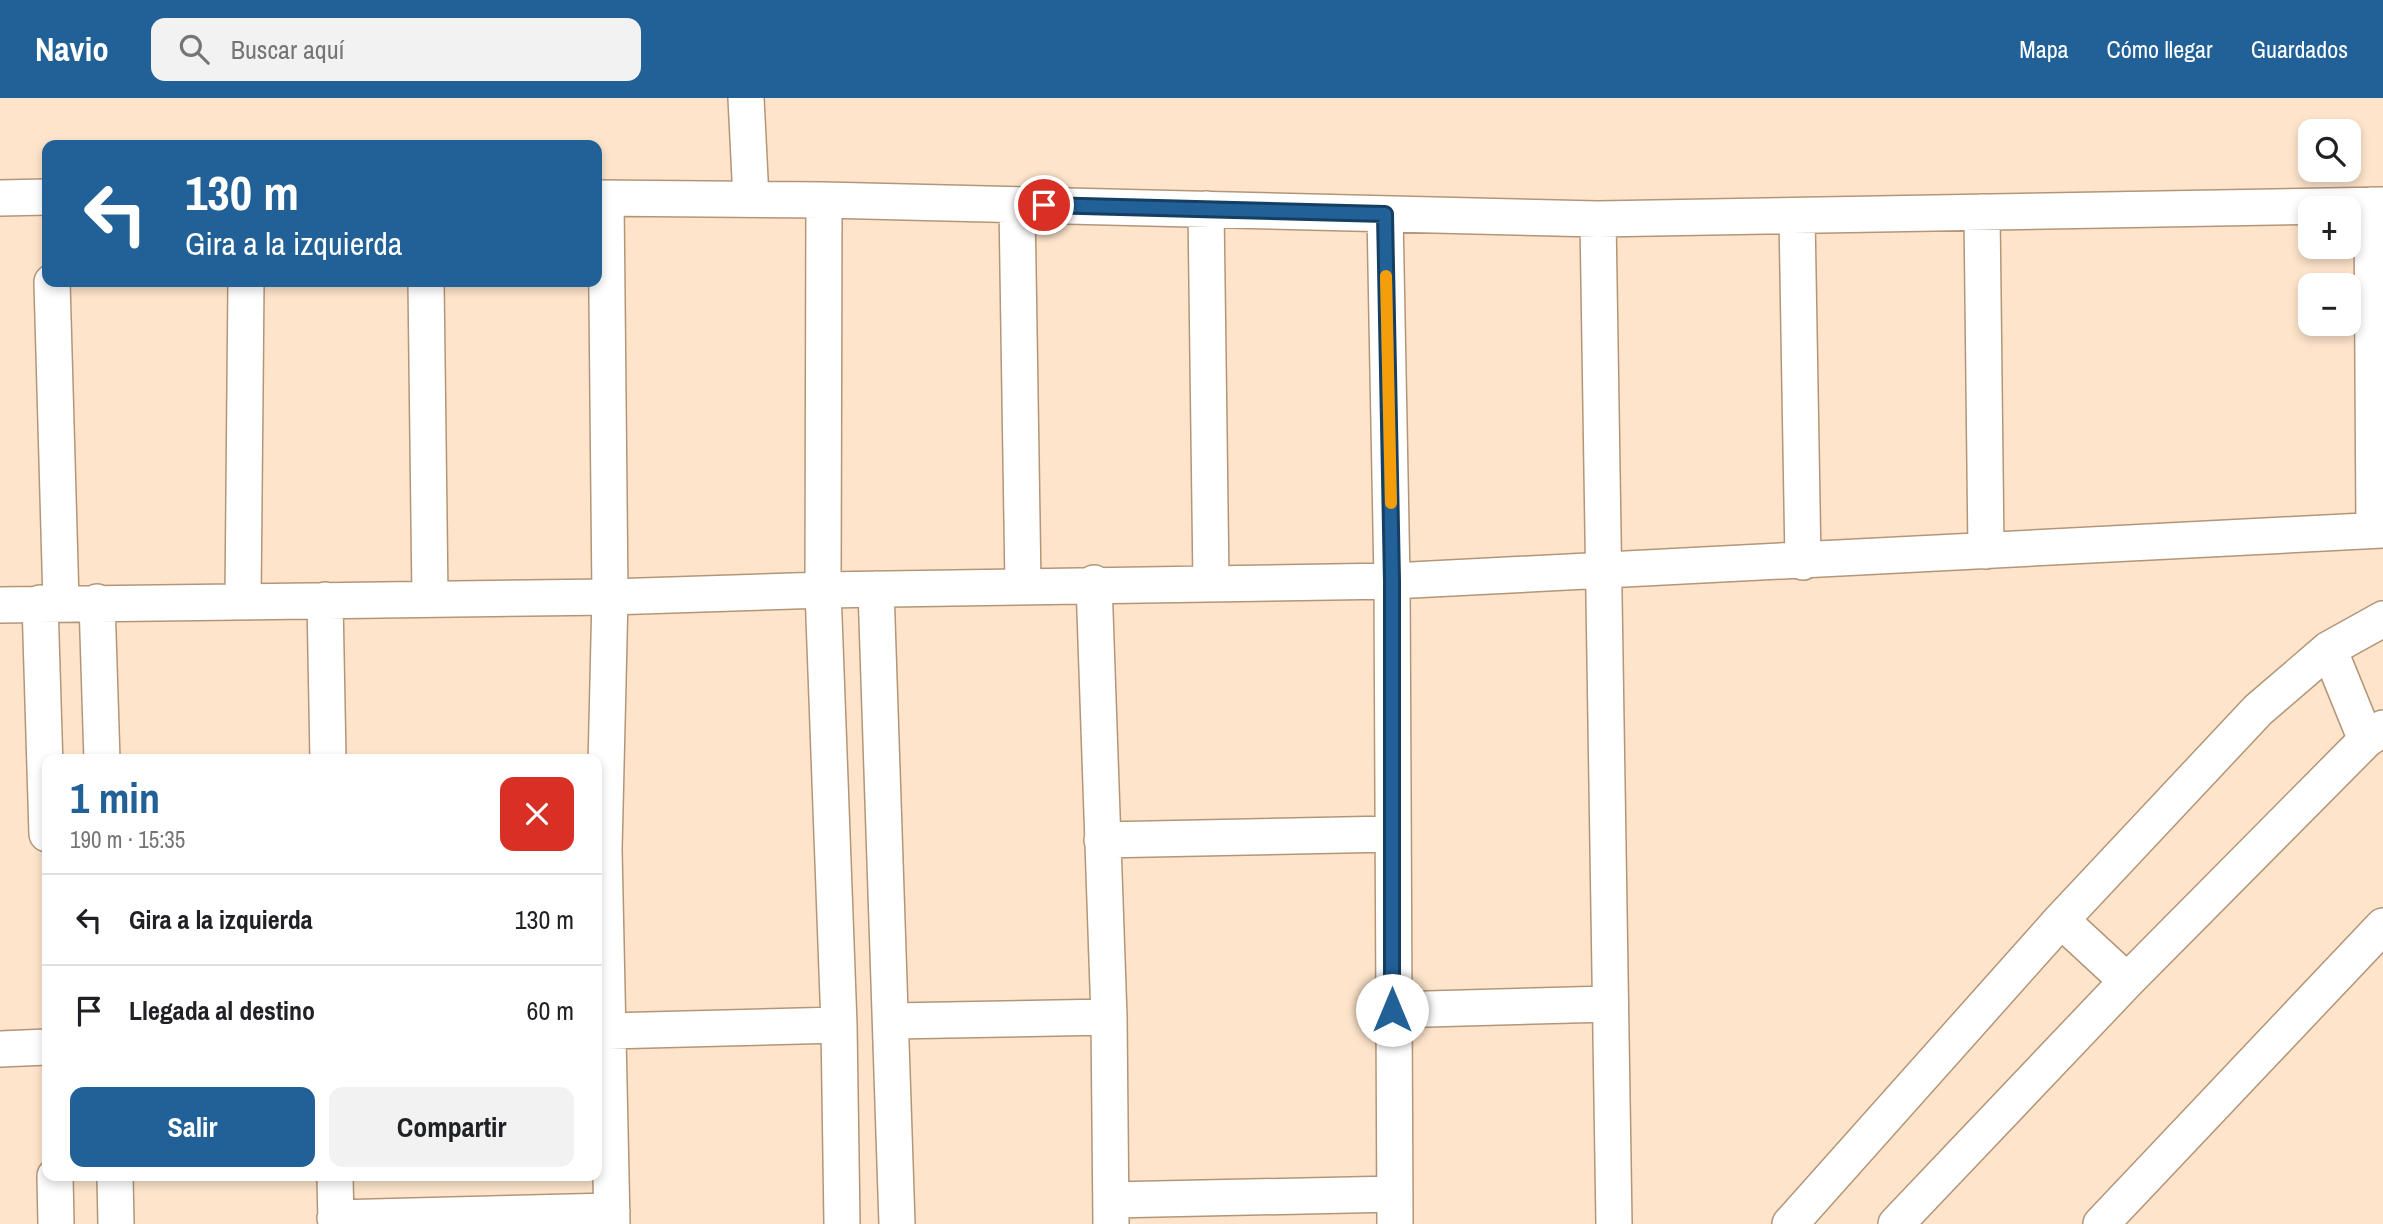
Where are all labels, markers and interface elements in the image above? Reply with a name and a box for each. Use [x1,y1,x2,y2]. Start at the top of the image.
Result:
search box [151,18,641,81]
text: Navio [35,27,109,71]
icon: search [175,30,213,68]
text: Buscar aquí [231,32,344,67]
text: Mapa [2019,33,2069,65]
text: Cómo llegar [2107,33,2213,65]
text: Guardados [2251,33,2348,65]
map controls [2298,119,2361,336]
button: search [2298,119,2361,182]
text: 130 m [185,159,299,225]
icon: left [70,168,161,259]
pin [1014,175,1074,235]
icon: arrive [1025,186,1063,224]
button: + [2298,196,2361,259]
text: Gira a la izquierda [185,222,402,265]
button: − [2298,273,2361,336]
text: 1 min [70,770,160,826]
button: close [500,777,574,851]
text: 190 m · 15:35 [70,824,185,855]
icon: left [70,901,108,939]
text: Gira a la izquierda [129,902,313,937]
text: 130 m [515,902,574,937]
position arrow [1355,973,1429,1047]
icon: arrive [70,992,108,1030]
text: Llegada al destino [129,993,315,1028]
text: 60 m [527,993,574,1028]
button: Salir [70,1087,315,1167]
button: Compartir [329,1087,574,1167]

